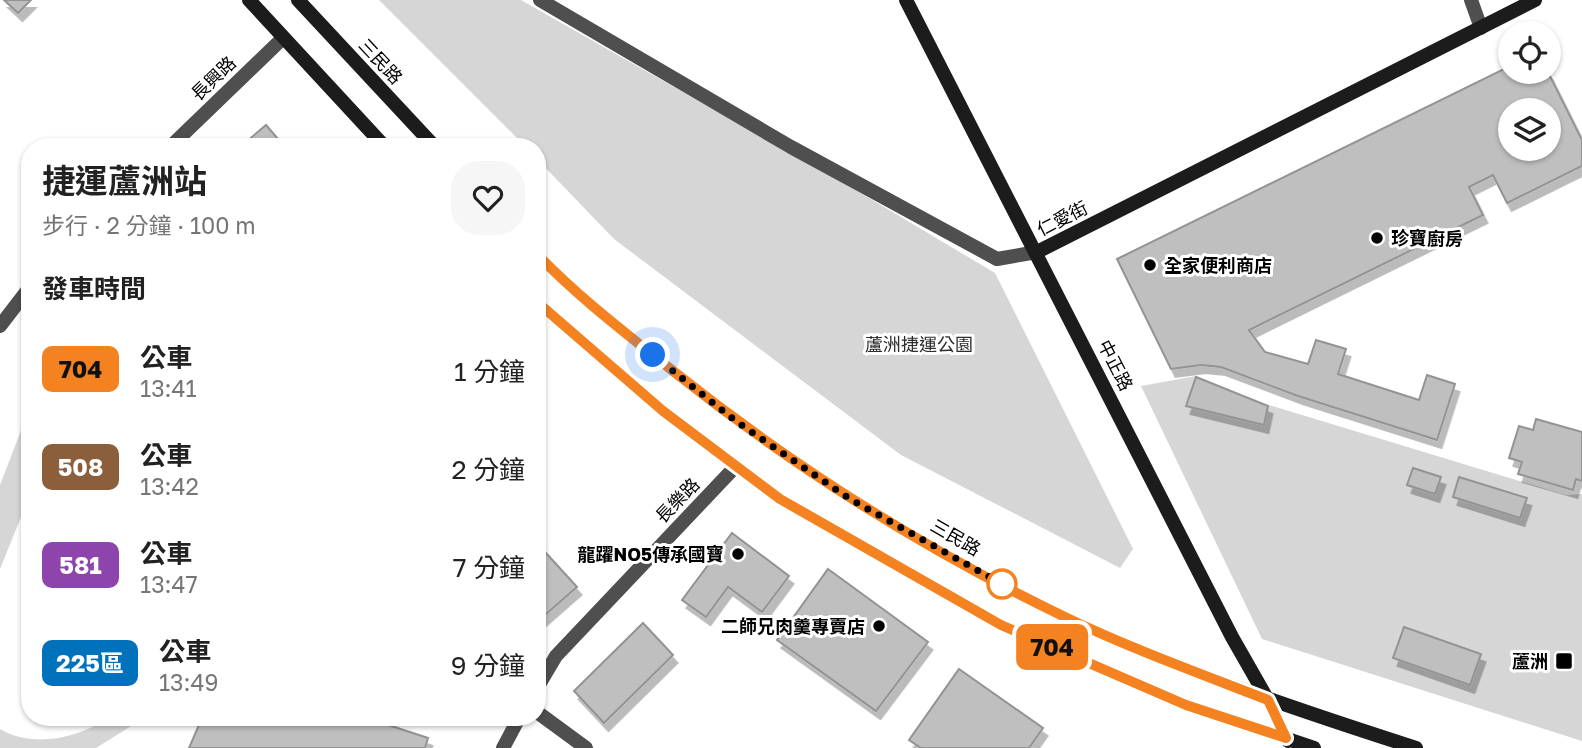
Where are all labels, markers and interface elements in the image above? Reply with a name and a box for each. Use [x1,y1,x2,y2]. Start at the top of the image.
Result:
map controls [1498,21,1561,161]
button: locate [1498,21,1561,84]
street label: 三民路 [355,34,407,88]
street label: 長興路 [186,51,240,105]
button: layers [1498,98,1561,161]
text: 捷運蘆洲站 [42,161,207,200]
button: heart [451,161,525,235]
street label: 仁愛街 [1033,196,1091,240]
text: 步行 · 2 分鐘 · 100 m [42,211,256,239]
place label: 珍寶廚房 [1391,227,1463,249]
marker: 珍寶廚房 [1369,230,1385,246]
place label: 全家便利商店 [1164,254,1272,276]
marker: 全家便利商店 [1142,257,1158,273]
text: 發車時間 [42,273,146,304]
park label: 蘆洲捷運公園 [865,333,973,355]
street label: 中正路 [1094,336,1138,394]
your location [635,337,670,372]
text: 公車 [140,342,192,373]
text: 704 [59,354,102,383]
text: 1 分鐘 [454,356,525,387]
text: 13:41 [140,374,197,402]
text: 公車 [140,440,192,471]
text: 508 [58,452,103,481]
text: 2 分鐘 [451,454,525,485]
text: 13:42 [140,472,199,500]
street label: 長樂路 [650,473,704,527]
street label: 三民路 [927,514,985,560]
text: 公車 [140,538,192,569]
place label: 龍躍NO5傳承國寶 [577,543,724,565]
marker: 龍躍NO5傳承國寶 [730,546,746,562]
text: 581 [59,550,102,579]
text: 7 分鐘 [453,552,525,583]
unlabelled marker [987,569,1017,599]
text: 13:47 [140,570,198,598]
place label: 二師兄肉羹專賣店 [721,615,865,637]
marker: 二師兄肉羹專賣店 [871,618,887,634]
line badge: 704 [1012,624,1092,670]
text: 704 [1030,632,1074,661]
text: 公車 [159,636,211,667]
text: 225區 [56,648,124,677]
text: 9 分鐘 [451,650,525,681]
place label: 蘆洲 [1512,650,1548,672]
marker: 蘆洲 [1554,651,1574,671]
text: 13:49 [159,668,218,696]

